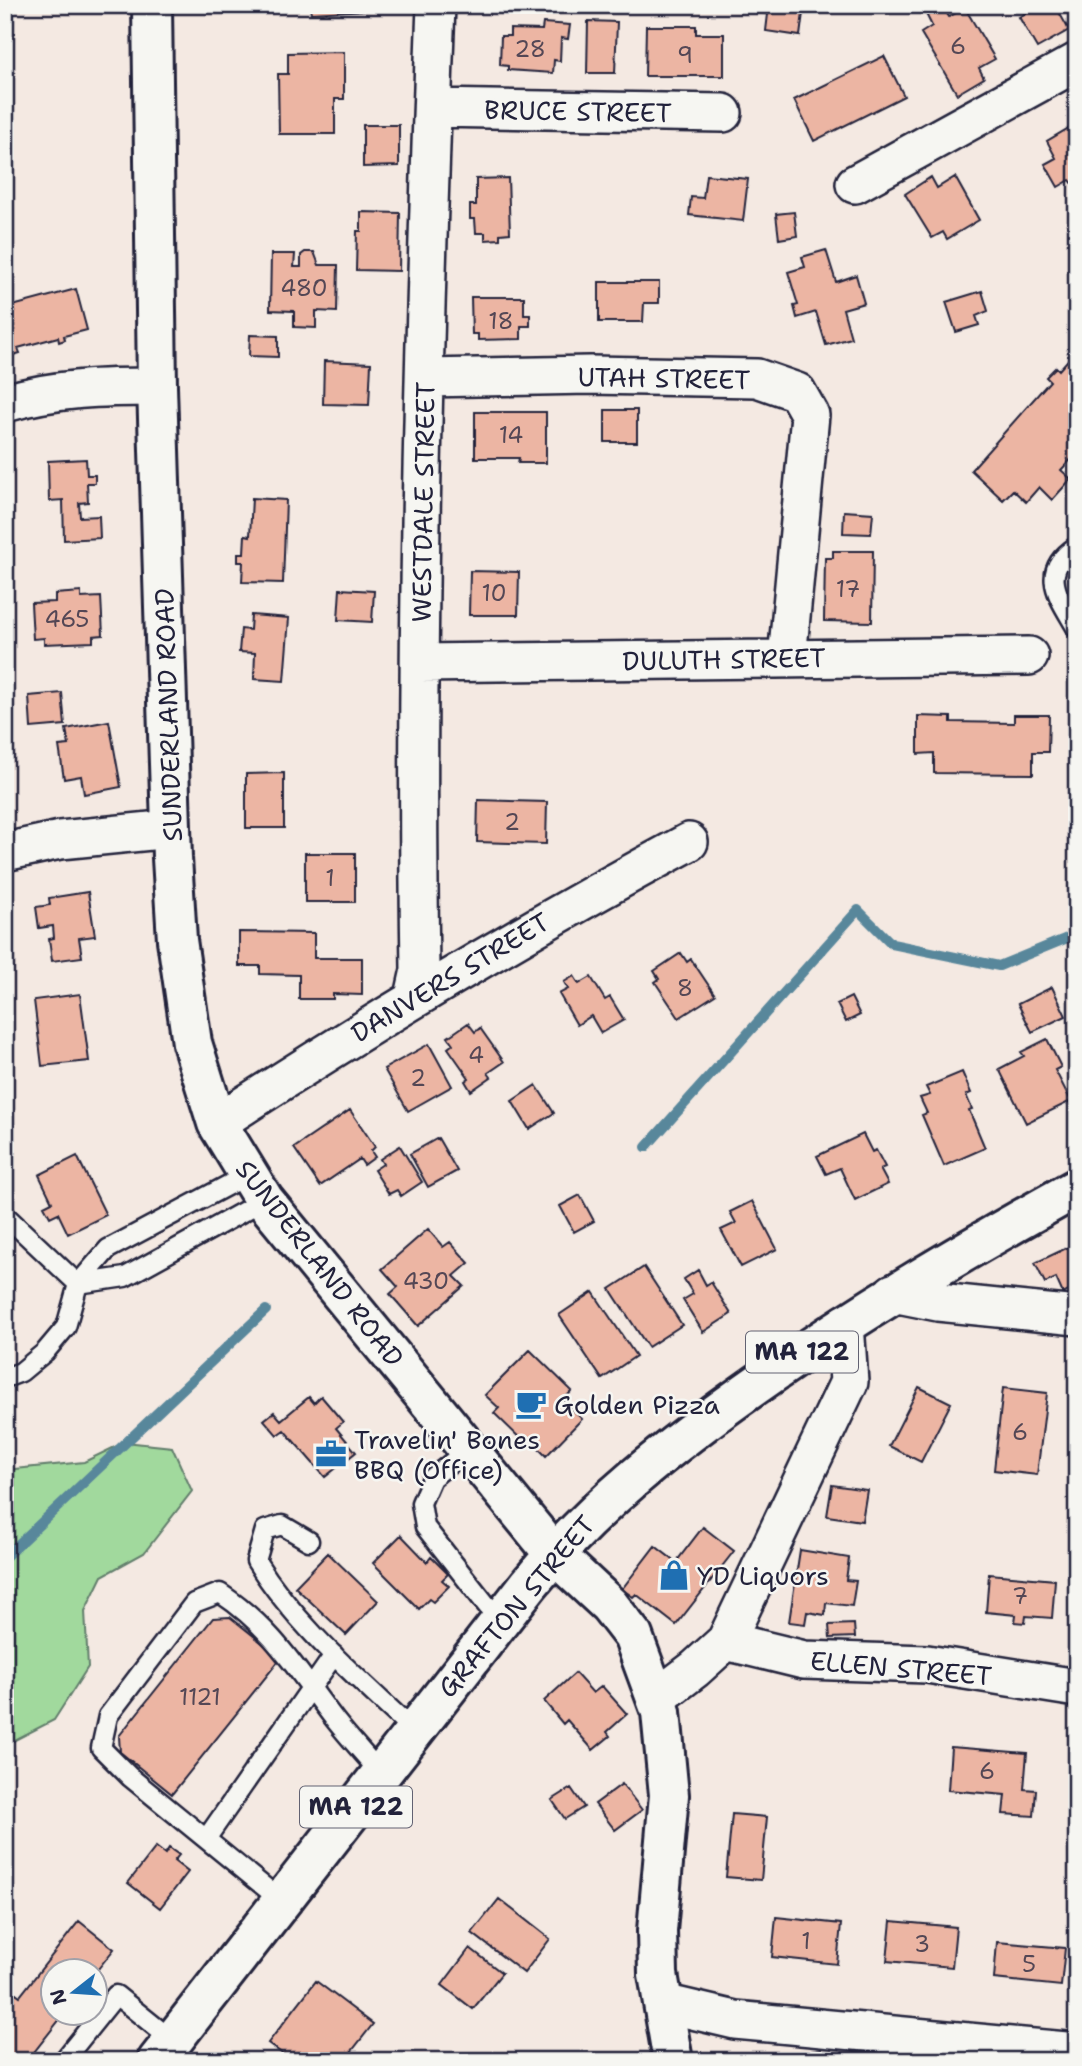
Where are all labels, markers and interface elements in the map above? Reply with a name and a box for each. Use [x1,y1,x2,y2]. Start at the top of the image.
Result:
house number: 6 [950,31,966,61]
house number: 28 [514,34,546,64]
house number: 9 [677,40,693,70]
street label: BRUCE STREET [484,92,672,130]
house number: 480 [280,273,328,303]
house number: 18 [488,306,514,336]
street label: UTAH STREET [577,359,751,397]
street label: WESTDALE STREET [403,381,443,623]
house number: 14 [499,420,523,450]
house number: 17 [836,574,860,604]
house number: 10 [481,578,507,608]
street label: SUNDERLAND ROAD [146,588,190,842]
house number: 465 [45,604,89,634]
street label: DULUTH STREET [622,640,826,678]
house number: 2 [504,807,520,837]
house number: 1 [325,863,335,893]
street label: DANVERS STREET [344,904,556,1050]
house number: 8 [677,973,693,1003]
house number: 4 [468,1040,484,1070]
house number: 2 [410,1063,426,1093]
street label: SUNDERLAND ROAD [228,1152,412,1374]
house number: 430 [403,1266,449,1296]
road number: MA 122 [746,1332,858,1372]
cafe icon: Golden Pizza [514,1387,548,1421]
place label: Golden Pizza [554,1387,720,1422]
house number: 6 [1012,1417,1028,1447]
place label: Travelin' Bones BBQ (Office) [354,1422,540,1487]
office icon: Travelin' Bones BBQ (Office) [314,1437,348,1471]
street label: GRAFTON STREET [430,1508,602,1704]
shop icon: YD Liquors [657,1558,691,1592]
place label: YD Liquors [697,1558,829,1593]
house number: 7 [1012,1581,1028,1611]
street label: ELLEN STREET [809,1643,993,1693]
house number: 1121 [179,1682,221,1712]
house number: 6 [979,1756,995,1786]
road number: MA 122 [300,1787,412,1828]
house number: 1 [801,1926,811,1956]
house number: 3 [914,1929,930,1959]
house number: 5 [1022,1949,1036,1979]
north arrow [38,1958,108,2028]
text: N [44,1986,72,2008]

